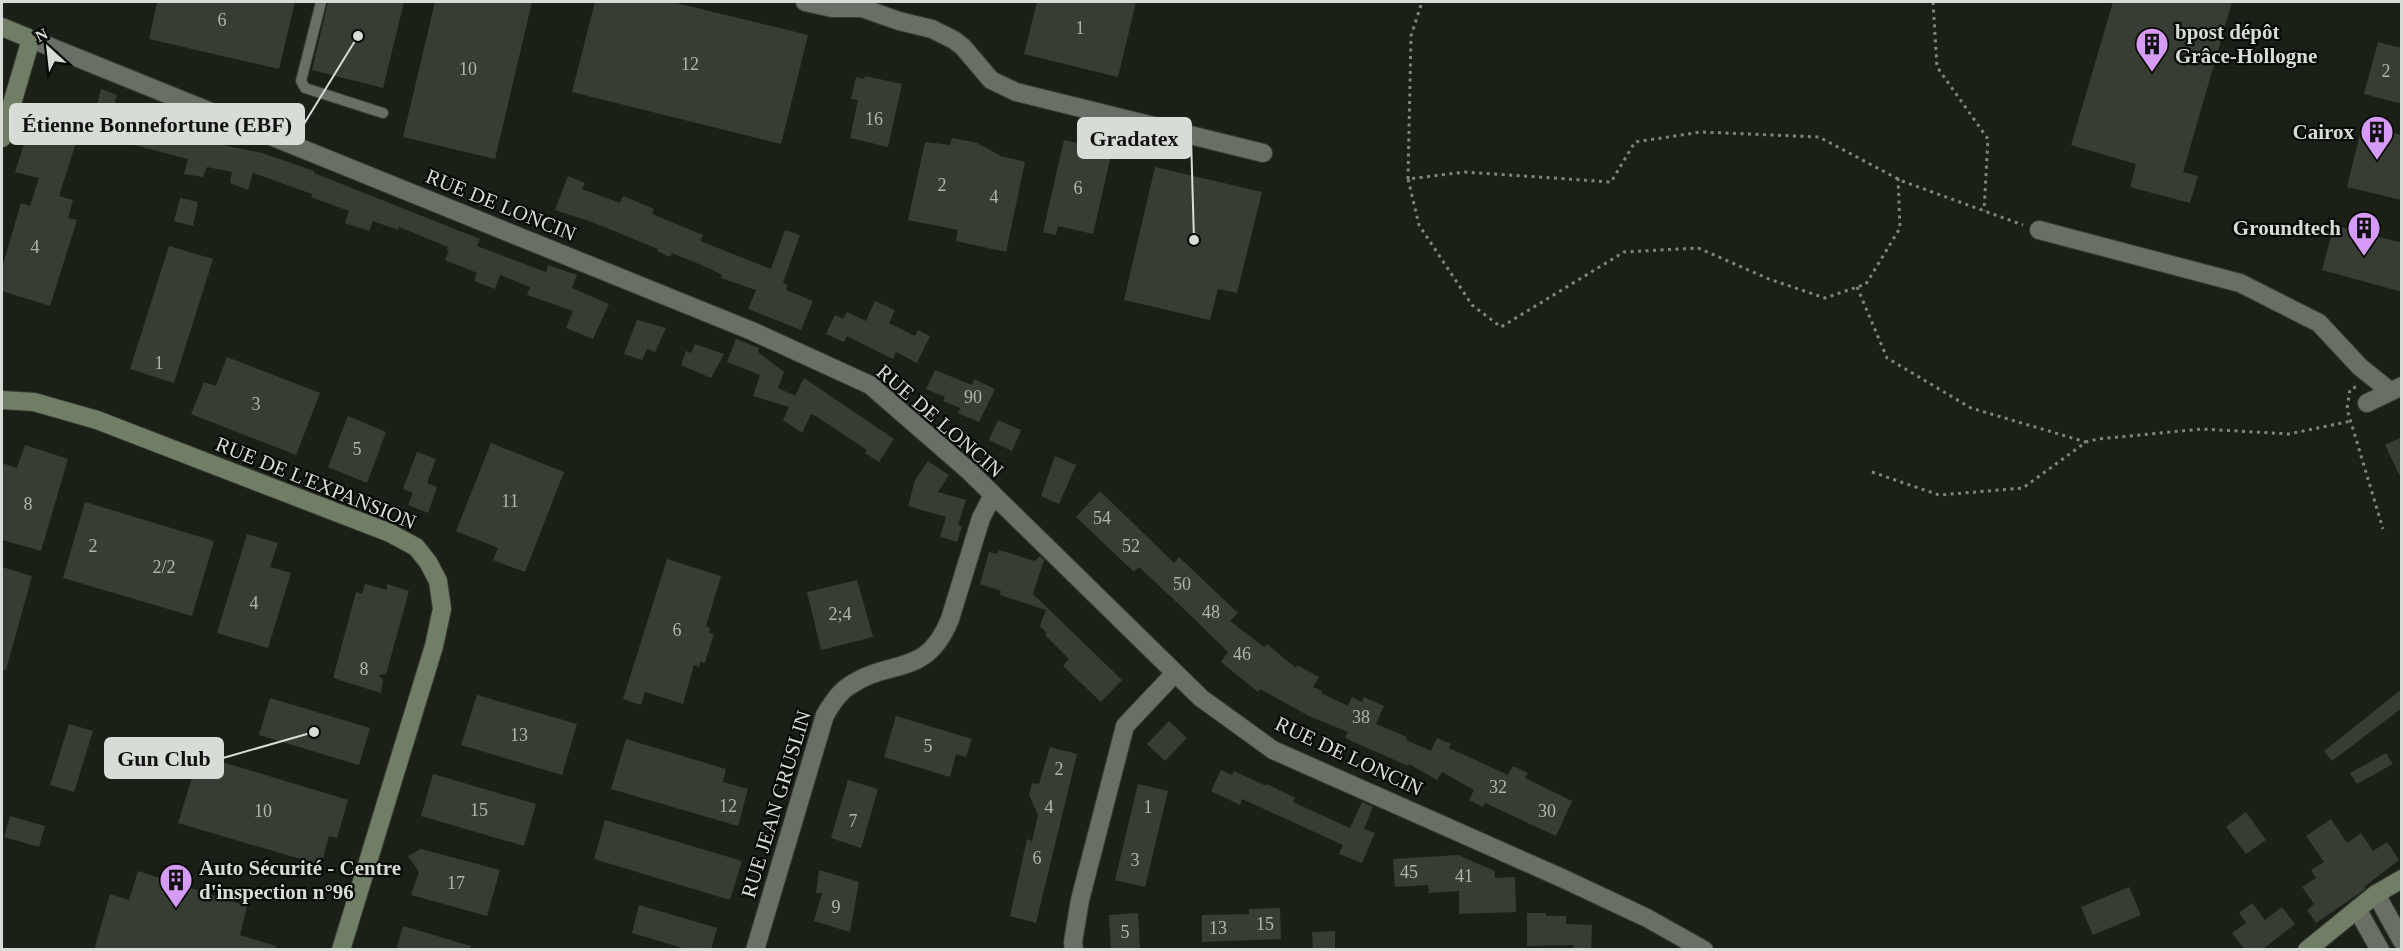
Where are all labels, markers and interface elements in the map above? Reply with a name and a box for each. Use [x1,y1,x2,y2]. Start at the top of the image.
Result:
house number: 6 [218,10,227,30]
north arrow [18,18,78,78]
house number: 1 [1076,18,1085,38]
place label: bpost dépôt Grâce-Hollogne [2175,20,2317,68]
text: N [32,25,51,45]
building icon: bpost dépôt Grâce-Hollogne [2134,26,2170,73]
house number: 12 [681,54,699,74]
house number: 10 [459,59,477,79]
house number: 2 [2382,61,2391,81]
callout: Étienne Bonnefortune (EBF) [10,104,304,144]
house number: 16 [865,109,883,129]
text: Étienne Bonnefortune (EBF) [22,112,292,137]
building icon: Cairox [2359,114,2395,161]
callout: Gradatex [1078,118,1191,158]
place label: Cairox [2293,120,2354,144]
text: Gradatex [1089,126,1179,151]
street label: RUE DE LONCIN [422,164,580,246]
house number: 2 [938,175,947,195]
house number: 6 [1074,178,1083,198]
house number: 4 [990,187,999,207]
building icon: Groundtech [2346,210,2382,257]
place label: Groundtech [2233,216,2341,240]
house number: 4 [31,237,40,257]
house number: 1 [155,353,164,373]
street label: RUE DE LONCIN [872,360,1008,482]
house number: 90 [964,387,982,407]
house number: 3 [252,394,261,414]
street label: RUE DE L'EXPANSION [212,432,420,534]
house number: 5 [353,439,362,459]
house number: 11 [501,491,519,511]
house number: 8 [24,494,33,514]
house number: 54 [1093,508,1111,528]
house number: 2 [89,536,98,556]
house number: 52 [1122,536,1140,556]
house number: 2/2 [152,557,176,577]
house number: 50 [1173,574,1191,594]
house number: 4 [250,593,259,613]
house number: 48 [1202,602,1220,622]
house number: 2;4 [828,604,852,624]
house number: 6 [673,620,682,640]
house number: 46 [1233,644,1251,664]
house number: 8 [360,659,369,679]
street label: RUE JEAN GRUSLIN [736,707,816,901]
house number: 38 [1352,707,1370,727]
street label: RUE DE LONCIN [1272,711,1426,801]
house number: 13 [510,725,528,745]
house number: 5 [924,736,933,756]
callout: Gun Club [105,738,223,778]
text: Gun Club [117,746,211,771]
house number: 2 [1055,759,1064,779]
house number: 32 [1489,777,1507,797]
house number: 12 [719,796,737,816]
house number: 4 [1045,797,1054,817]
house number: 1 [1144,797,1153,817]
house number: 15 [470,800,488,820]
house number: 10 [254,801,272,821]
house number: 30 [1538,801,1556,821]
house number: 7 [849,811,858,831]
house number: 6 [1033,848,1042,868]
house number: 3 [1131,850,1140,870]
place label: Auto Sécurité - Centre d'inspection n°96 [199,856,401,904]
building icon: Auto Sécurité - Centre d'inspection n°96 [158,862,194,909]
house number: 45 [1400,862,1418,882]
house number: 41 [1455,866,1473,886]
house number: 17 [447,873,465,893]
house number: 9 [832,897,841,917]
house number: 15 [1256,914,1274,934]
house number: 13 [1209,918,1227,938]
house number: 5 [1121,922,1130,942]

